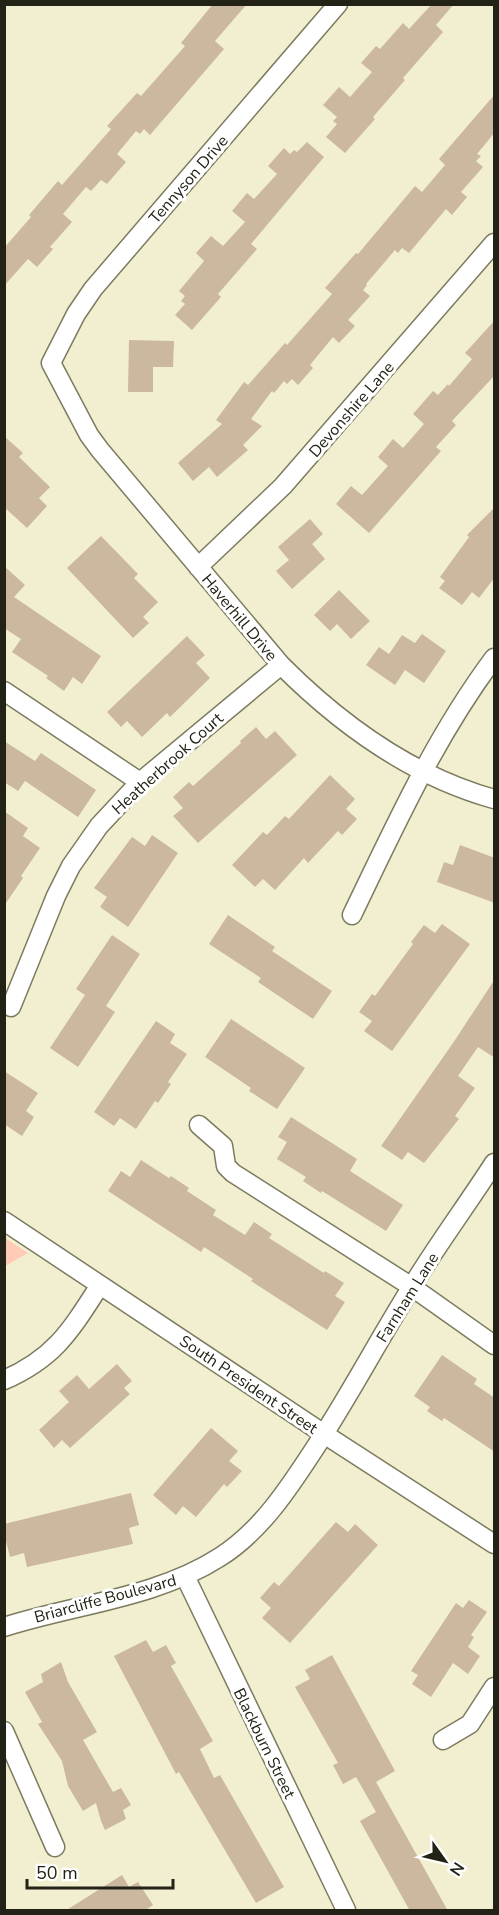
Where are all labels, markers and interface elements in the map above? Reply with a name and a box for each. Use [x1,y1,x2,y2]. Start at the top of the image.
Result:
street label: Tennyson Drive [144,131,233,229]
street label: Devonshire Lane [304,357,399,462]
street label: Haverhill Drive [196,569,282,666]
street label: Heatherbrook Court [107,708,228,820]
street label: Farnham Lane [372,1248,444,1347]
street label: South President Street [175,1330,322,1440]
street label: Briarcliffe Boulevard [32,1569,179,1629]
street label: Blackburn Street [228,1685,301,1803]
north arrow [415,1831,475,1891]
scale bar [27,1852,172,1890]
text: N [444,1858,469,1880]
text: 50 m [36,1861,78,1885]

